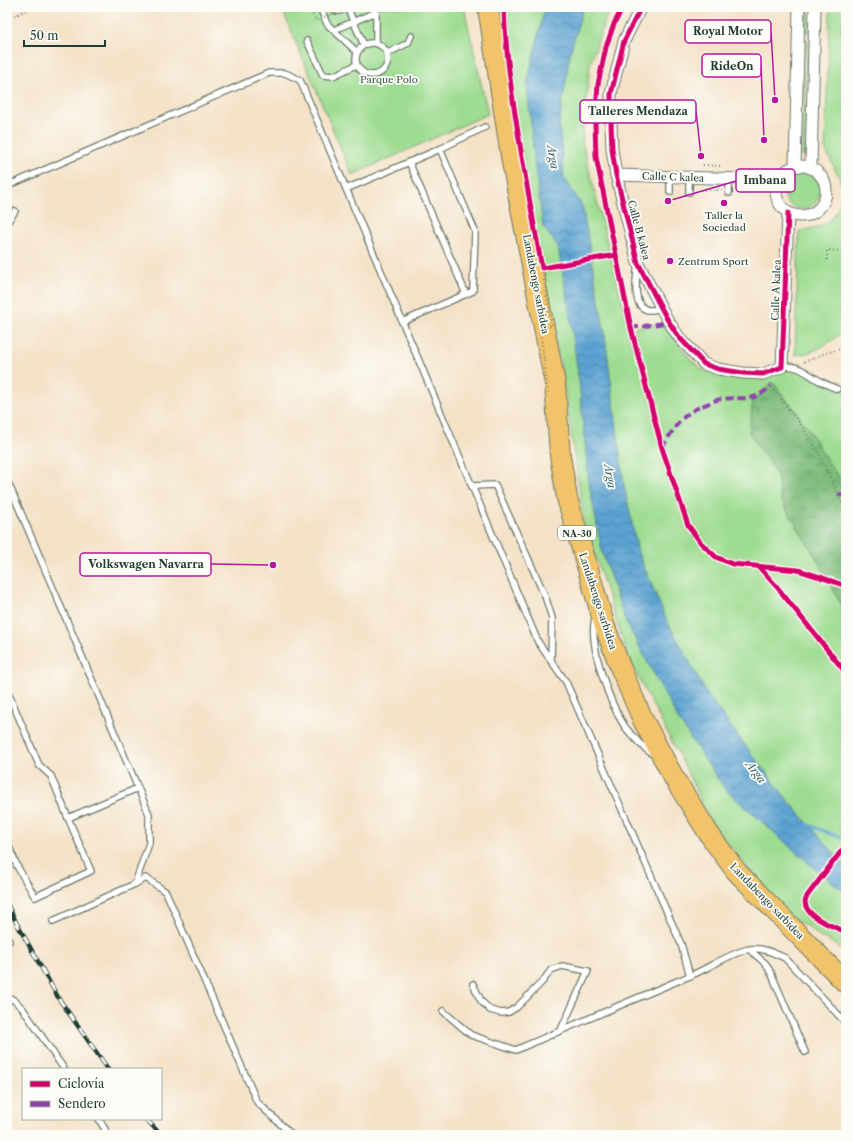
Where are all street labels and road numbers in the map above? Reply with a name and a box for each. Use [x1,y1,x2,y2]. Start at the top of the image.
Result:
street label: Calle C kalea [642,169,705,185]
street label: Calle B kalea [625,199,653,262]
street label: Landabengo sarbidea [520,233,552,336]
street label: Calle A kalea [768,258,784,321]
road number: NA-30 [558,526,596,540]
street label: Landabengo sarbidea [576,551,620,652]
street label: Landabengo sarbidea [727,860,807,942]

